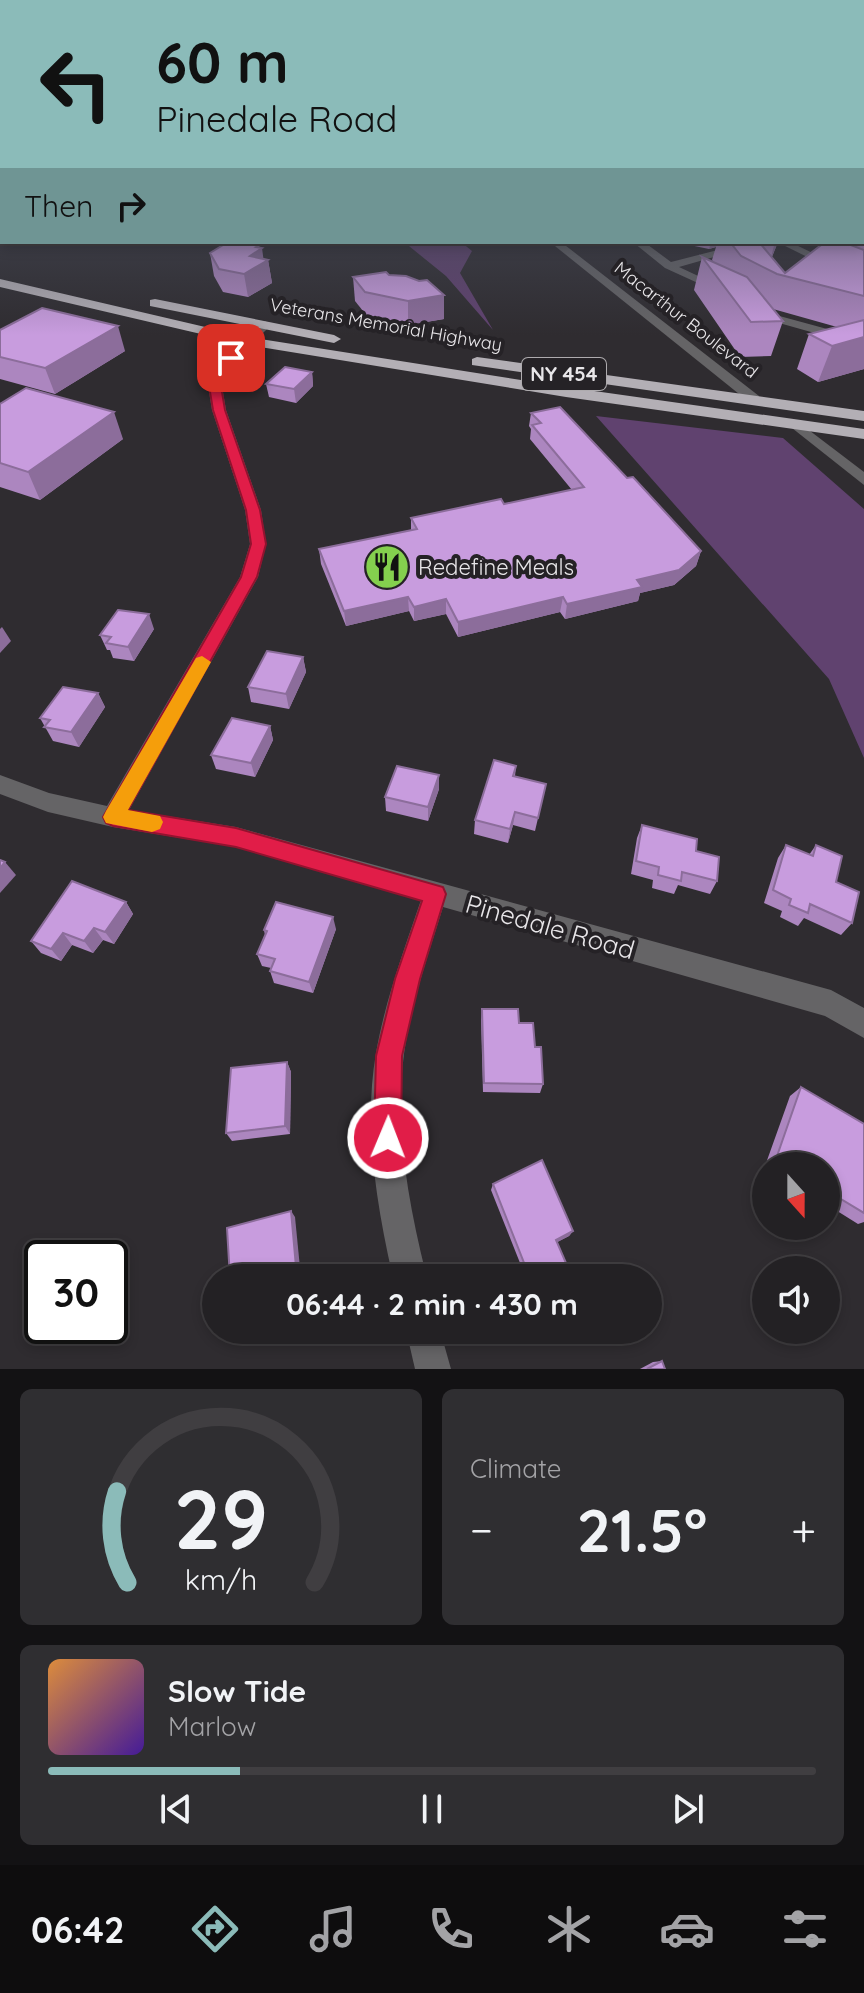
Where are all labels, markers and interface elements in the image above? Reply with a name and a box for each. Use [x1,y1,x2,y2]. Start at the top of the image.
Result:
text: 60 m [156,27,289,97]
icon: left [24,32,128,136]
text: Pinedale Road [156,96,397,141]
icon: right [109,184,153,228]
text: Then [24,187,93,225]
street label: Macarthur Boulevard [610,256,763,383]
street label: Veterans Memorial Highway [268,293,504,356]
pin [197,324,265,392]
icon: arrive [209,336,253,380]
road number: NY 454 [522,358,606,390]
restaurant icon: Redefine Meals [363,543,411,591]
place label: Redefine Meals [418,553,574,581]
street label: Pinedale Road [462,887,638,966]
position arrow [346,1096,430,1180]
north arrow [752,1152,840,1240]
map controls [752,1152,840,1344]
speed limit sign: 30 [24,1240,128,1344]
button: sound [752,1256,840,1344]
text: 06:44 · 2 min · 430 m [286,1285,578,1323]
text: Climate [470,1452,561,1485]
text: 29 [174,1466,268,1570]
text: 21.5° [577,1492,707,1567]
text: − [470,1502,493,1557]
text: + [791,1502,816,1557]
text: km/h [185,1561,257,1597]
text: Slow Tide [168,1672,306,1710]
text: Marlow [168,1710,256,1743]
icon: previous [154,1787,198,1831]
icon: pause [410,1787,454,1831]
icon: next [666,1787,710,1831]
icon: directions [187,1901,243,1957]
icon: music [305,1901,361,1957]
icon: phone [423,1901,479,1957]
icon: climate [541,1901,597,1957]
icon: car [659,1901,715,1957]
icon: filters [777,1901,833,1957]
text: 06:42 [31,1907,125,1952]

